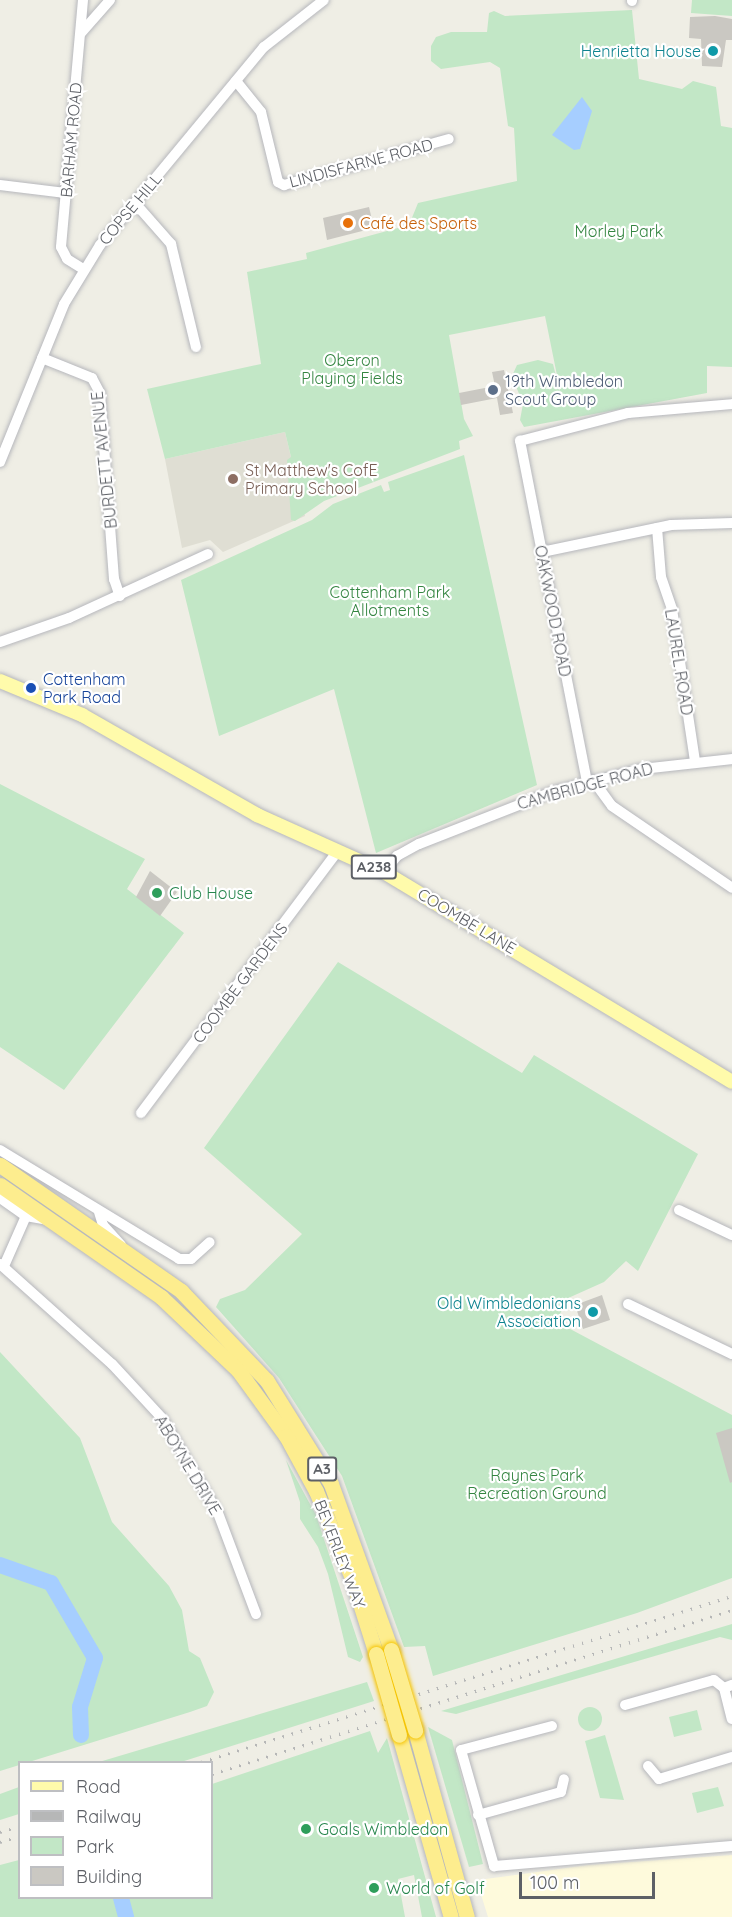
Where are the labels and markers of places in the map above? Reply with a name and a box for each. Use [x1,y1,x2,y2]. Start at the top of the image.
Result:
place label: Henrietta House [581,41,701,61]
marker: Henrietta House [706,44,720,58]
place label: Café des Sports [360,213,477,233]
marker: Café des Sports [341,216,355,230]
place label: 19th Wimbledon Scout Group [505,371,623,409]
marker: 19th Wimbledon Scout Group [486,383,500,397]
place label: St Matthew's CofE Primary School [245,460,378,498]
marker: St Matthew's CofE Primary School [226,472,240,486]
place label: Cottenham Park Road [43,669,126,707]
marker: Cottenham Park Road [24,681,38,695]
place label: Club House [169,883,253,903]
marker: Club House [150,886,164,900]
place label: Old Wimbledonians Association [437,1293,581,1331]
marker: Old Wimbledonians Association [586,1305,600,1319]
place label: Goals Wimbledon [318,1819,448,1839]
marker: Goals Wimbledon [299,1822,313,1836]
place label: World of Golf [386,1878,485,1898]
marker: World of Golf [367,1881,381,1895]

